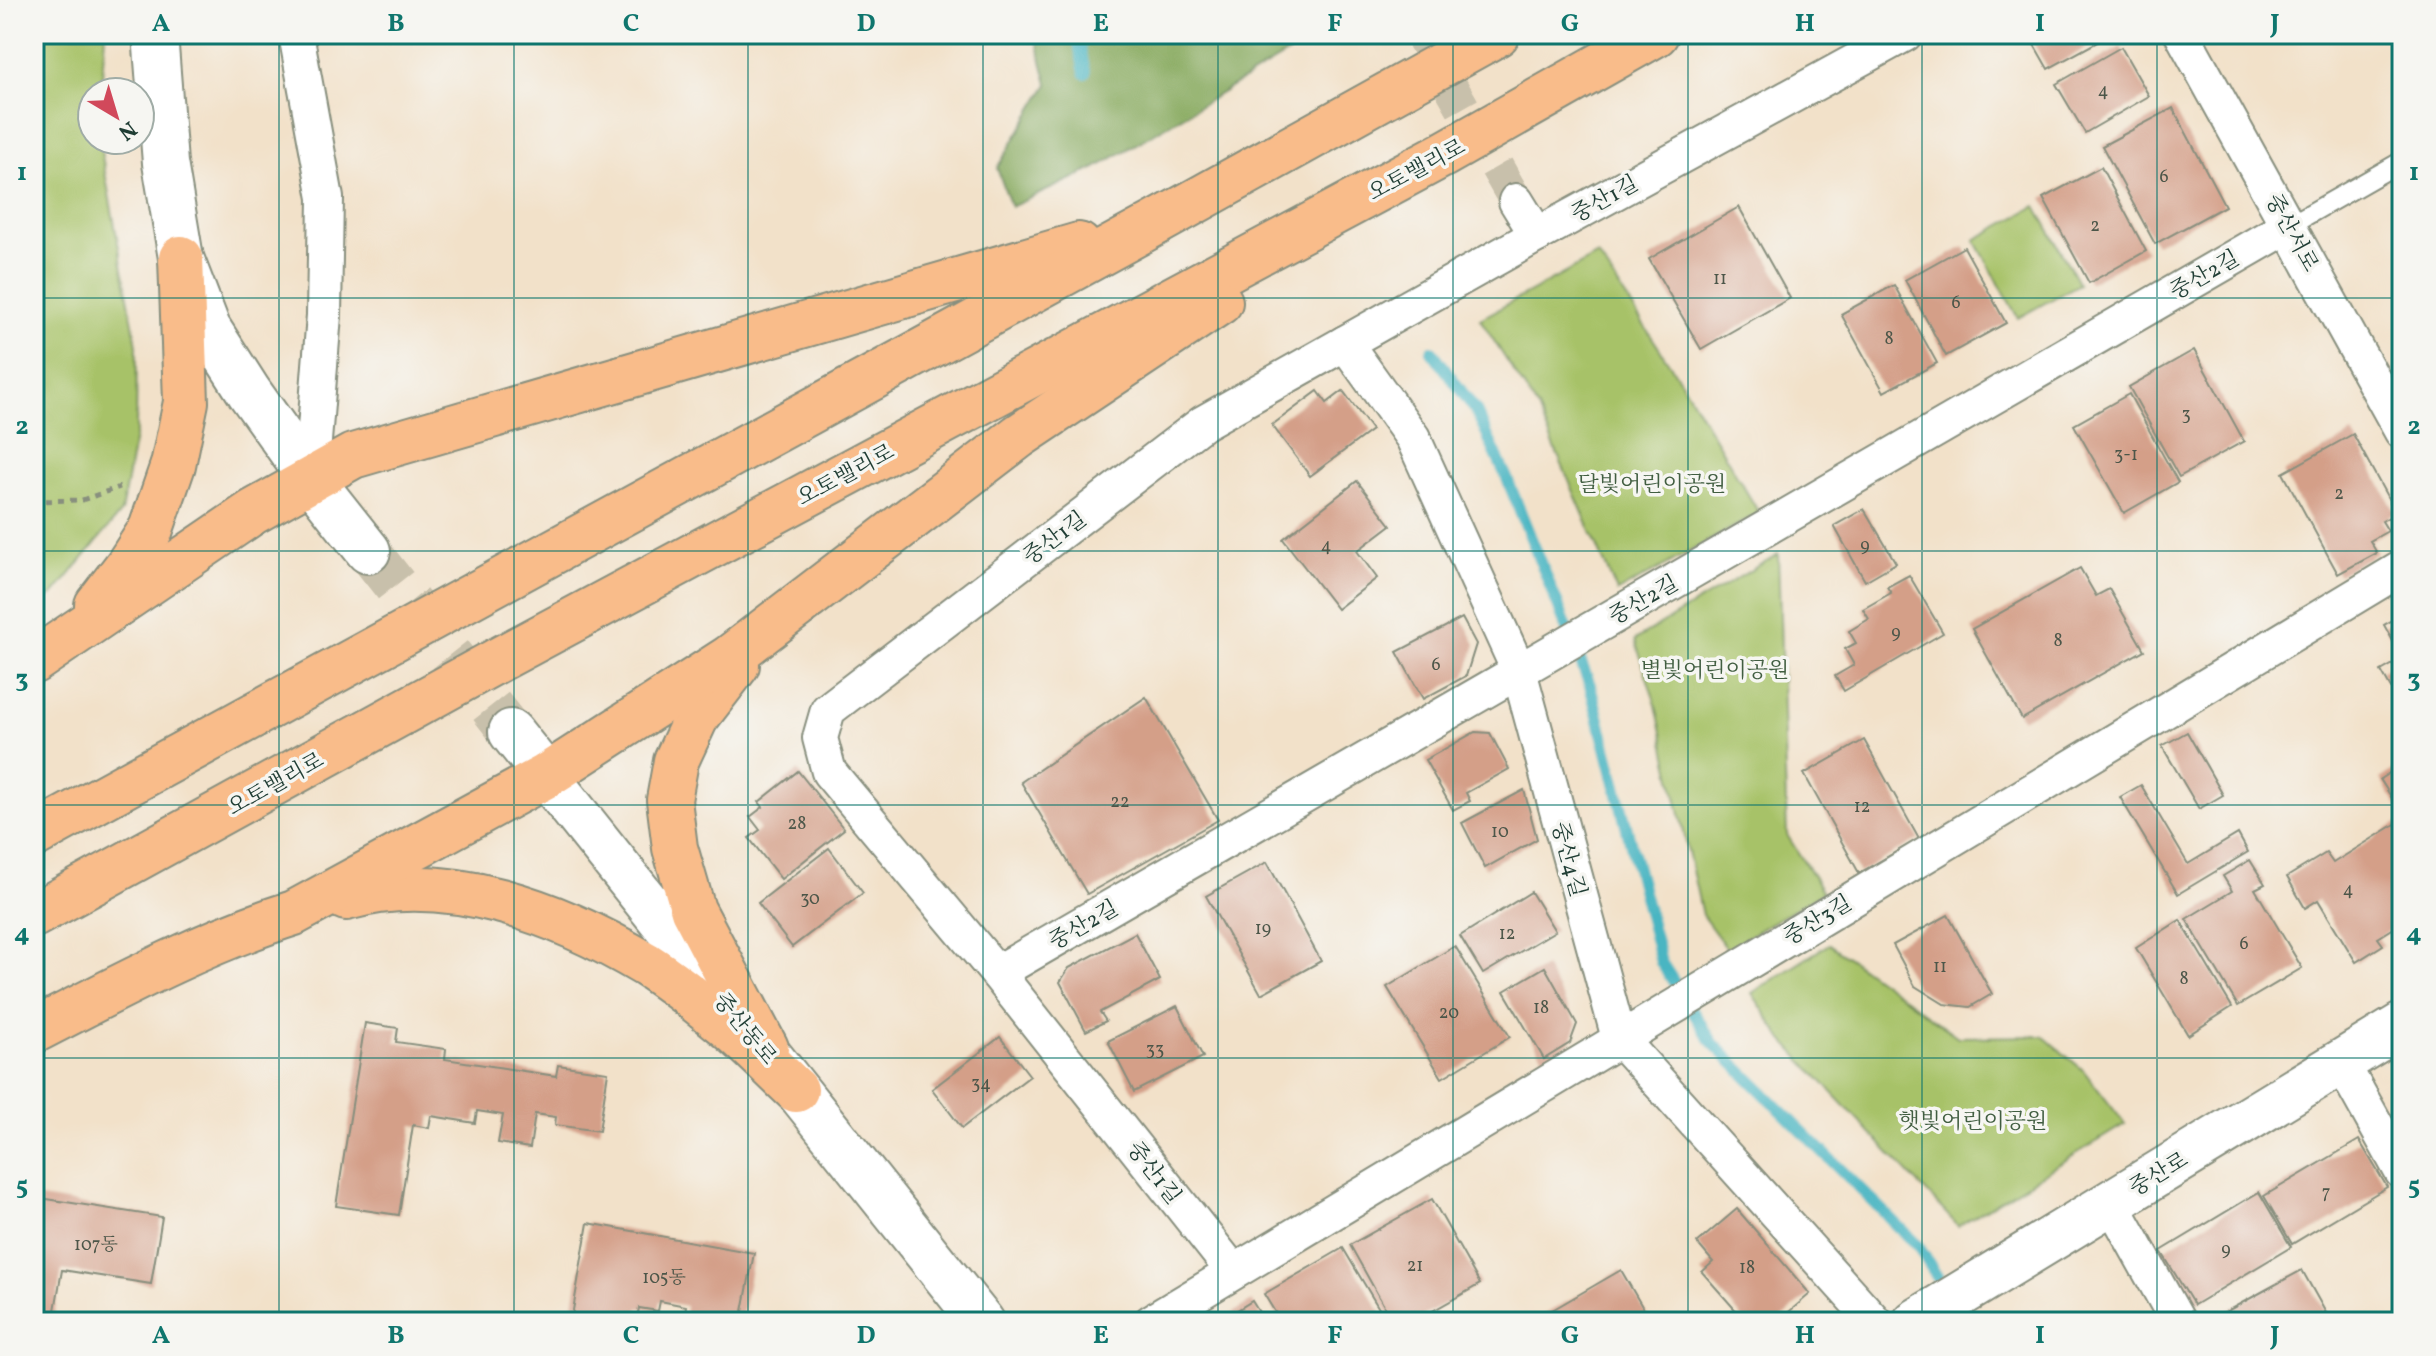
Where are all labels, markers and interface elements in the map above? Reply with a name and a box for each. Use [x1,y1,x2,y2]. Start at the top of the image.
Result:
text: A [152,6,171,42]
text: B [387,6,405,42]
text: C [623,6,639,42]
text: D [856,6,876,42]
text: E [1093,6,1109,42]
text: F [1327,6,1343,42]
text: G [1561,6,1579,42]
text: H [1795,6,1815,42]
text: I [2035,6,2045,42]
text: J [2269,6,2280,42]
north arrow [76,76,156,156]
house number: 4 [2098,79,2108,104]
text: N [111,113,143,147]
street label: 오토밸리로 [1363,133,1471,210]
text: 1 [17,155,27,191]
text: 1 [2409,155,2419,191]
house number: 6 [2159,165,2169,190]
street label: 중산1길 [1566,169,1644,231]
street label: 중산서로 [2257,189,2325,278]
house number: 2 [2090,214,2100,239]
street label: 중산2길 [2165,244,2246,308]
house number: 11 [1713,267,1727,292]
house number: 6 [1951,291,1961,316]
house number: 8 [1884,327,1894,352]
house number: 3 [2181,403,2191,428]
text: 2 [15,409,29,445]
text: 2 [2407,409,2421,445]
street label: 오토밸리로 [792,438,900,515]
house number: 3-1 [2114,443,2138,468]
park label: 달빛어린이공원 [1578,470,1726,501]
house number: 2 [2334,482,2344,507]
street label: 중산1길 [1017,505,1094,573]
house number: 4 [1321,534,1331,559]
house number: 9 [1860,534,1870,559]
street label: 중산2길 [1604,569,1685,633]
house number: 9 [1891,621,1901,646]
house number: 8 [2053,629,2063,654]
house number: 6 [1431,653,1441,678]
park label: 별빛어린이공원 [1641,656,1789,687]
text: 3 [15,662,29,698]
text: 3 [2407,662,2421,698]
street label: 오토밸리로 [222,746,330,825]
house number: 22 [1110,790,1130,815]
house number: 12 [1854,795,1870,820]
house number: 28 [788,812,806,837]
street label: 중산4길 [1543,819,1593,901]
house number: 10 [1491,820,1509,845]
house number: 4 [2343,878,2353,903]
house number: 30 [800,887,820,912]
street label: 중산3길 [1778,889,1858,954]
street label: 중산2길 [1044,894,1125,958]
text: 4 [14,916,30,952]
text: 4 [2406,916,2422,952]
house number: 19 [1255,917,1271,942]
house number: 12 [1499,922,1515,947]
house number: 6 [2239,932,2249,957]
house number: 11 [1933,955,1947,980]
house number: 8 [2179,967,2189,992]
street label: 중산동로 [705,987,783,1072]
house number: 18 [1533,996,1549,1021]
house number: 20 [1439,1001,1459,1026]
house number: 33 [1146,1038,1164,1063]
house number: 34 [971,1072,991,1097]
park label: 햇빛어린이공원 [1899,1107,2047,1138]
street label: 중산1길 [1119,1136,1187,1212]
street label: 중산로 [2124,1145,2195,1205]
text: 5 [16,1169,28,1205]
text: 5 [2408,1169,2420,1205]
house number: 7 [2322,1181,2330,1206]
house number: 107동 [74,1233,118,1258]
house number: 9 [2221,1238,2231,1263]
house number: 21 [1407,1254,1423,1279]
house number: 18 [1739,1256,1755,1281]
house number: 105동 [642,1266,686,1291]
text: A [152,1318,171,1354]
text: B [387,1318,405,1354]
text: C [623,1318,639,1354]
text: D [856,1318,876,1354]
text: E [1093,1318,1109,1354]
text: F [1327,1318,1343,1354]
text: G [1561,1318,1579,1354]
text: H [1795,1318,1815,1354]
text: I [2035,1318,2045,1354]
text: J [2269,1318,2280,1354]

